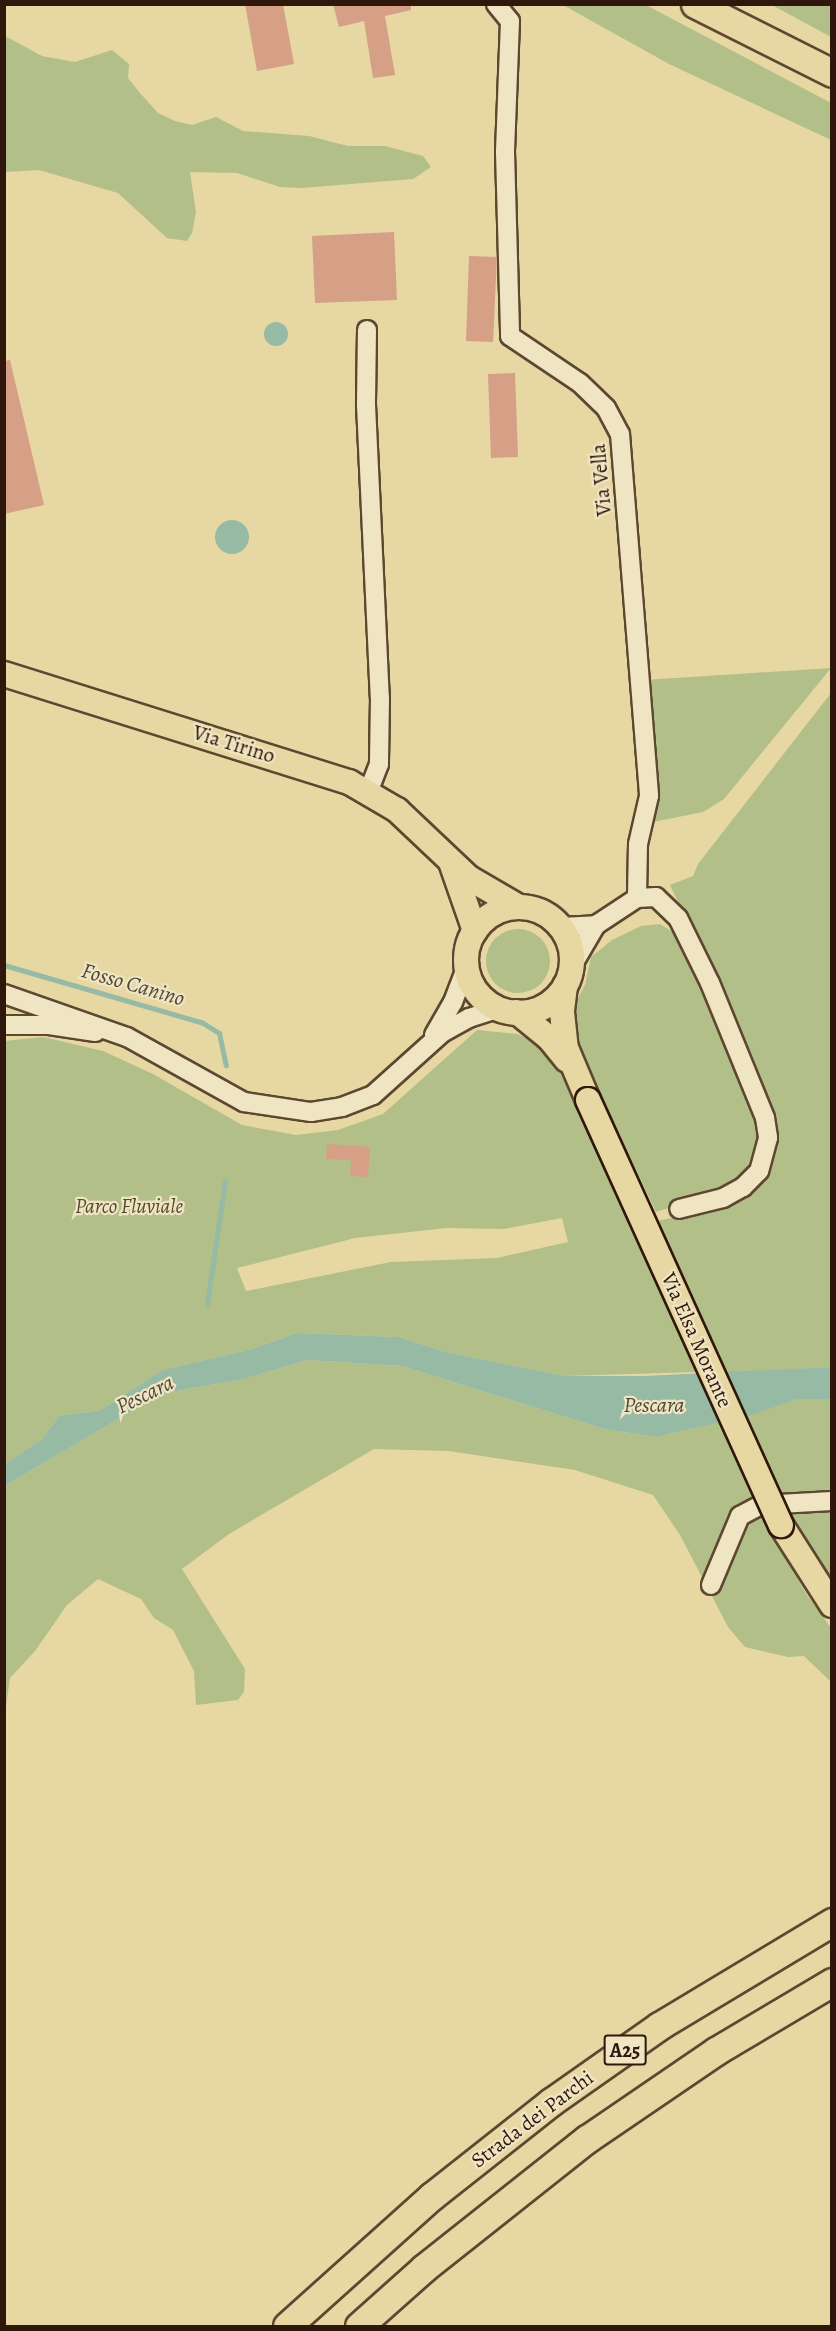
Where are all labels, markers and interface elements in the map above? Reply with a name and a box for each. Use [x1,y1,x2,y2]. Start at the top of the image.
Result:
street label: Via Vella [585,443,617,517]
street label: Via Tirino [190,720,278,768]
water label: Fosso Canino [78,958,188,1012]
park label: Parco Fluviale [75,1193,183,1219]
street label: Via Elsa Morante [656,1269,738,1411]
water label: Pescara [112,1370,178,1420]
water label: Pescara [624,1393,684,1419]
road number: A25 [602,2033,648,2067]
street label: Strada dei Parchi [466,2065,598,2173]

